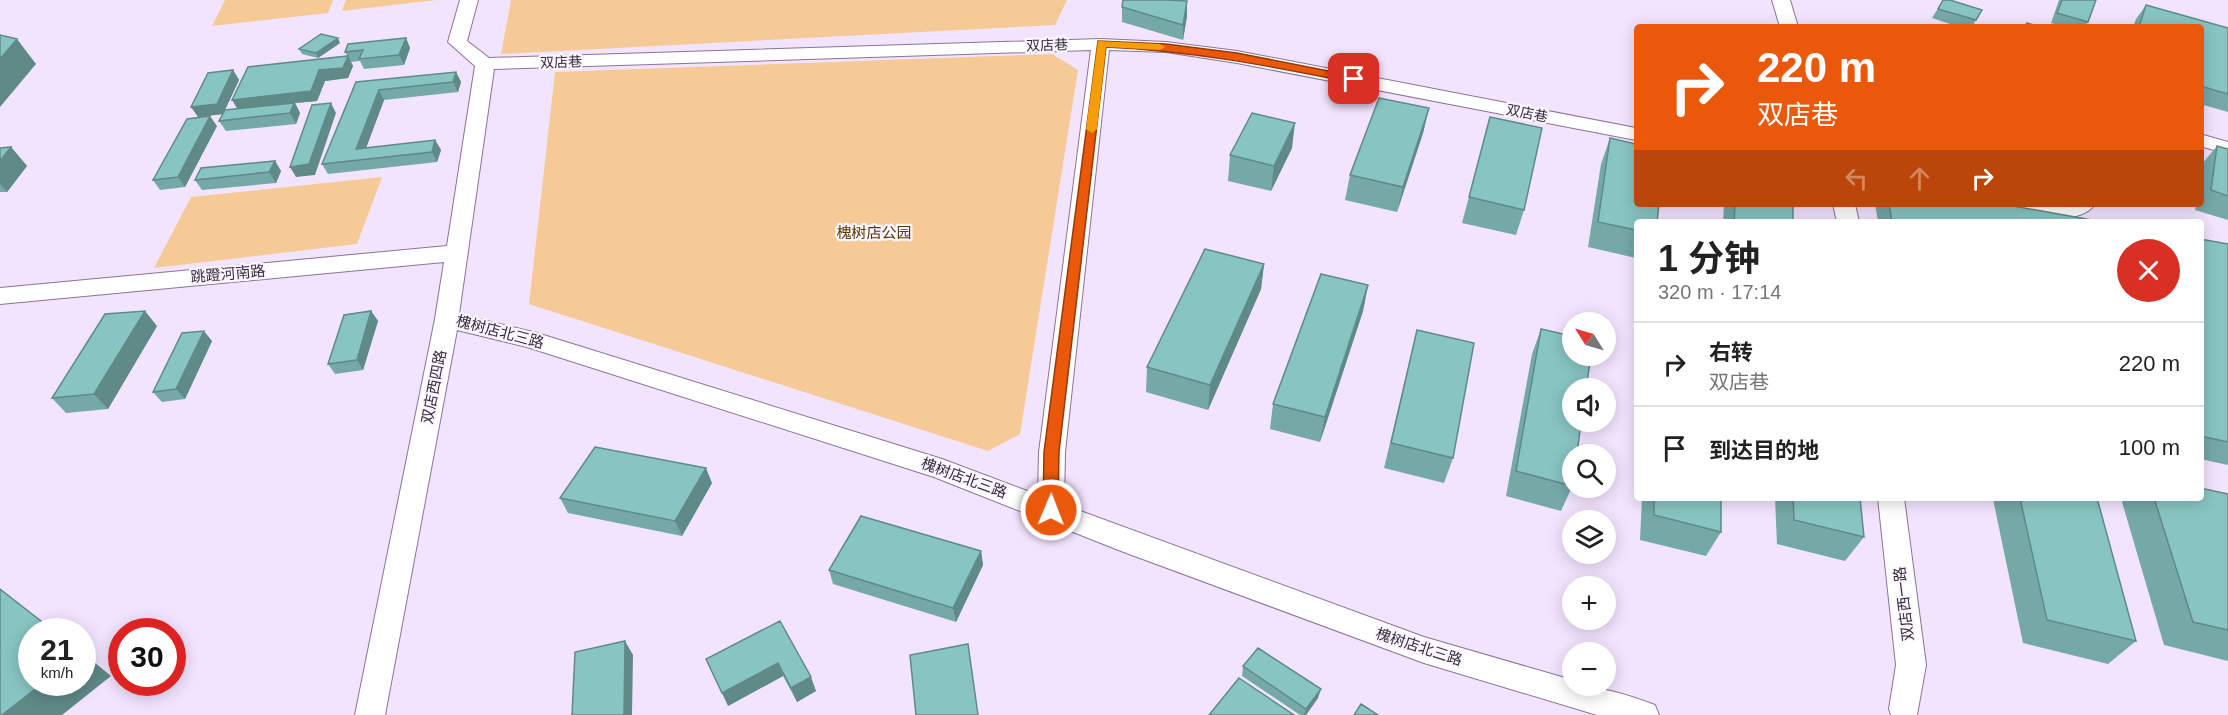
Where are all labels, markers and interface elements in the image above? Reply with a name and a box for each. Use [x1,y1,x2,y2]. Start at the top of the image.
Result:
street label: 双店巷 [1026,36,1068,54]
text: 220 m [1757,44,1876,91]
icon: right [1658,48,1736,126]
street label: 双店巷 [540,53,582,71]
pin [1328,53,1379,104]
icon: arrive [1337,62,1370,95]
text: 双店巷 [1757,100,1838,130]
street label: 双店巷 [1505,101,1549,125]
icon: left [1840,162,1873,195]
icon: ahead [1903,162,1936,195]
icon: right [1966,162,1999,195]
park label: 槐树店公园 [836,224,912,241]
text: 1 分钟 [1658,238,1760,279]
button: close [2117,239,2180,302]
street label: 跳蹬河南路 [190,262,266,285]
text: 320 m · 17:14 [1658,281,1781,303]
street label: 槐树店北三路 [454,312,546,351]
north arrow [1562,312,1616,366]
map controls [1562,312,1616,696]
text: 右转 [1709,340,1753,365]
street label: 双店西四路 [418,348,449,425]
icon: right [1658,348,1691,381]
text: 220 m [2119,351,2180,376]
text: 双店巷 [1709,371,1769,393]
button: sound [1562,378,1616,432]
icon: arrive [1658,432,1691,465]
text: 100 m [2119,435,2180,460]
text: 到达目的地 [1709,438,1819,463]
button: search [1562,444,1616,498]
street label: 槐树店北三路 [919,454,1009,501]
position arrow [1019,478,1083,542]
button: layers [1562,510,1616,564]
street label: 双店西一路 [1890,566,1917,642]
button: + [1562,576,1616,630]
speed limit sign: 30 [108,618,186,696]
street label: 槐树店北三路 [1374,625,1465,669]
text: 21 [40,633,74,666]
button: − [1562,642,1616,696]
text: km/h [41,664,73,681]

